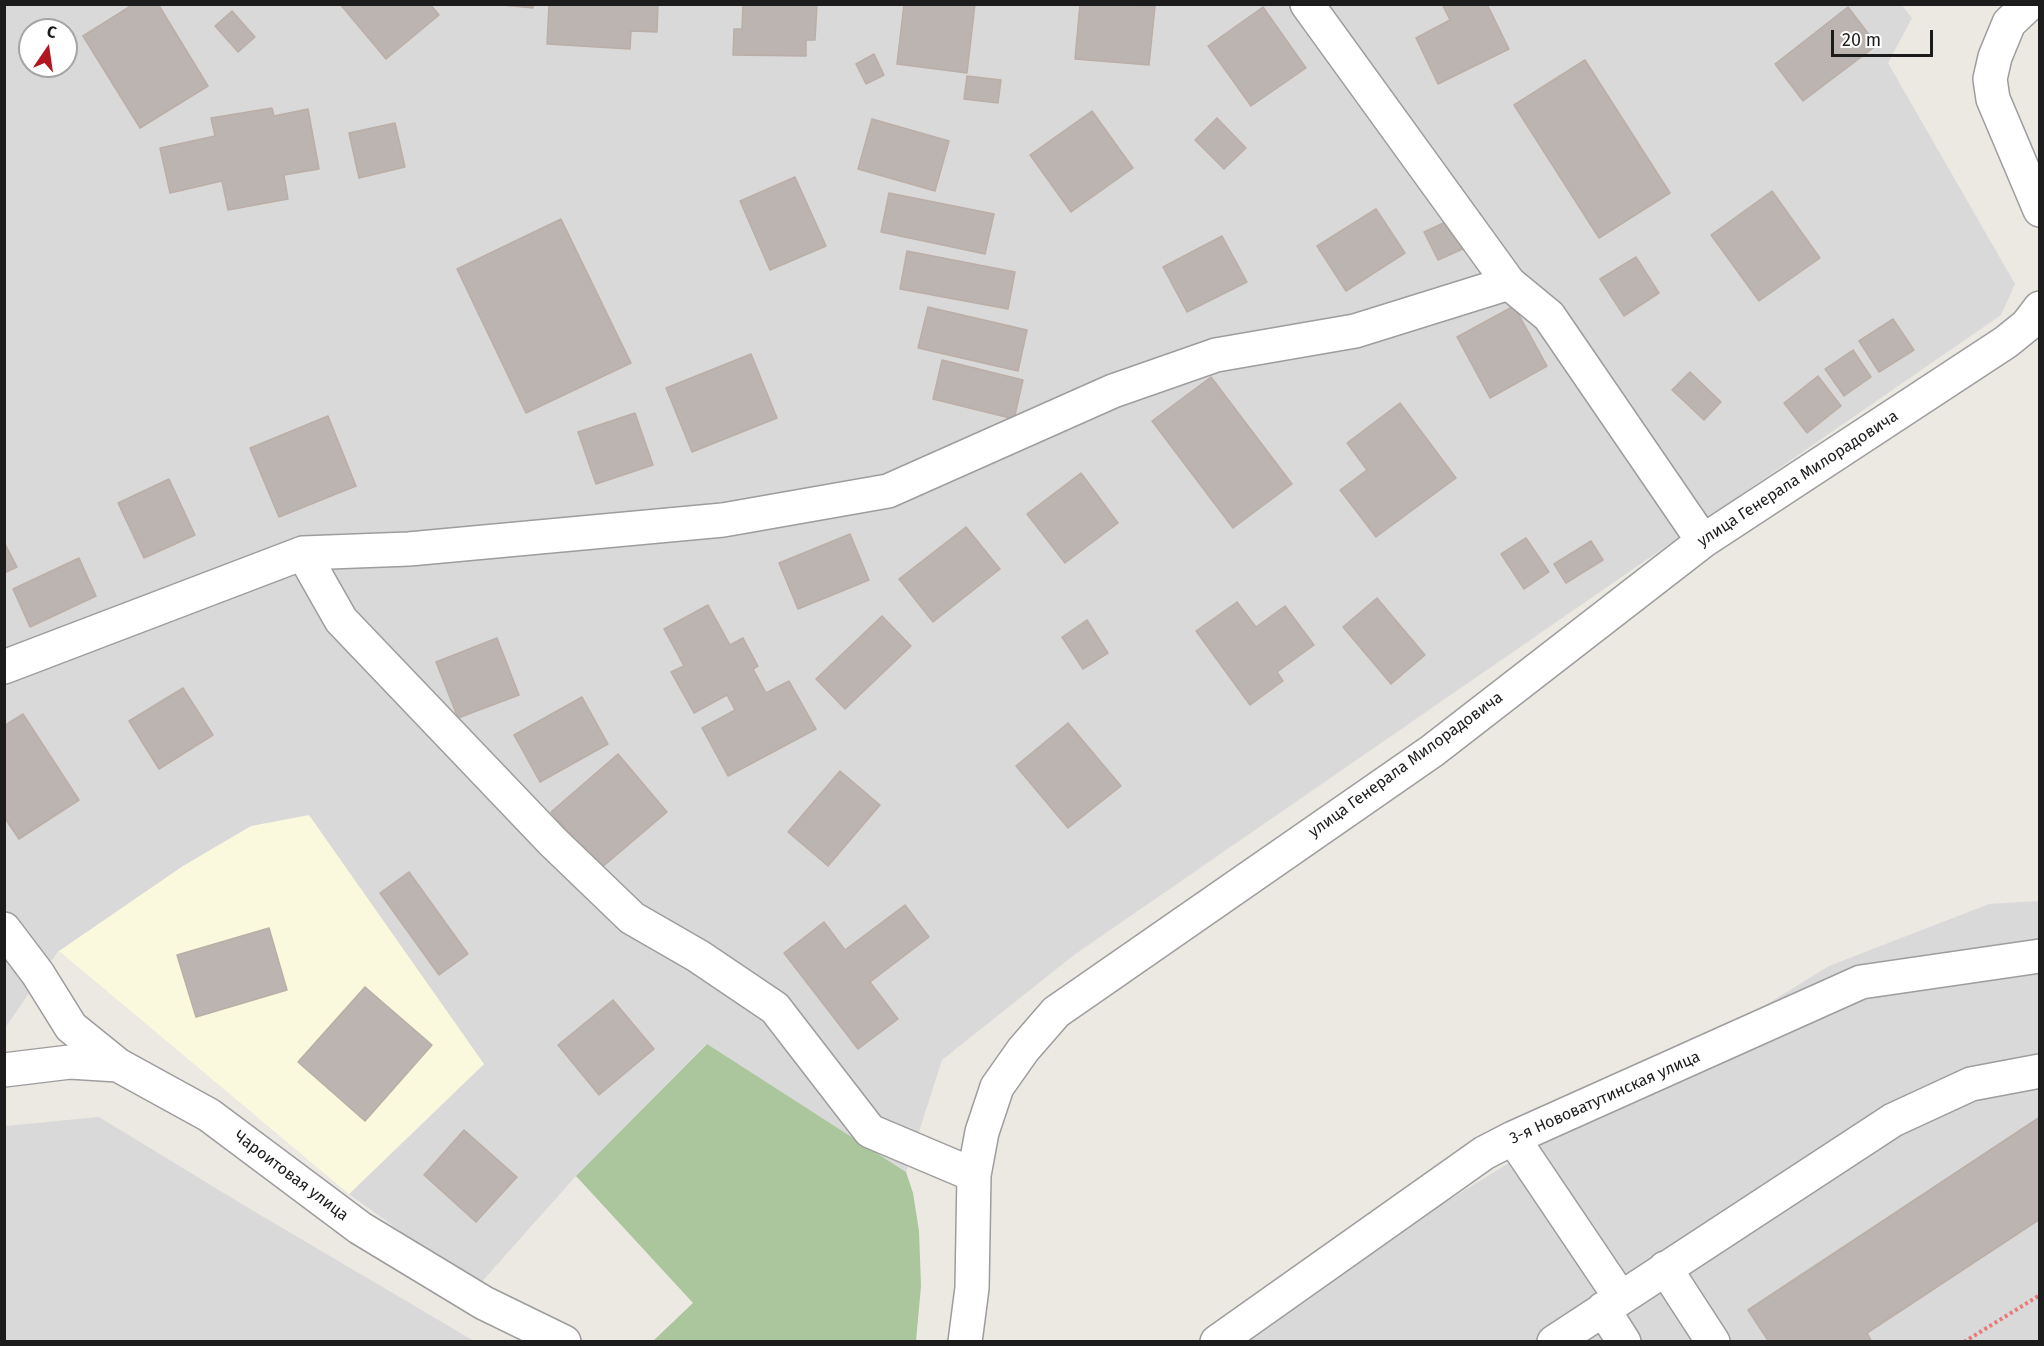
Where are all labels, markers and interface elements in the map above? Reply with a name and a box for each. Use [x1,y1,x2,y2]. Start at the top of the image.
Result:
north arrow [18,18,78,78]
scale bar [1834,18,1936,56]
text: С [45,22,58,42]
text: 20 m [1842,29,1881,51]
street label: улица Генерала Милорадовича [1694,407,1902,551]
street label: улица Генерала Милорадовича [1305,688,1507,842]
street label: 3-я Нововатутинская улица [1507,1047,1703,1149]
street label: Чароитовая улица [230,1127,352,1225]

